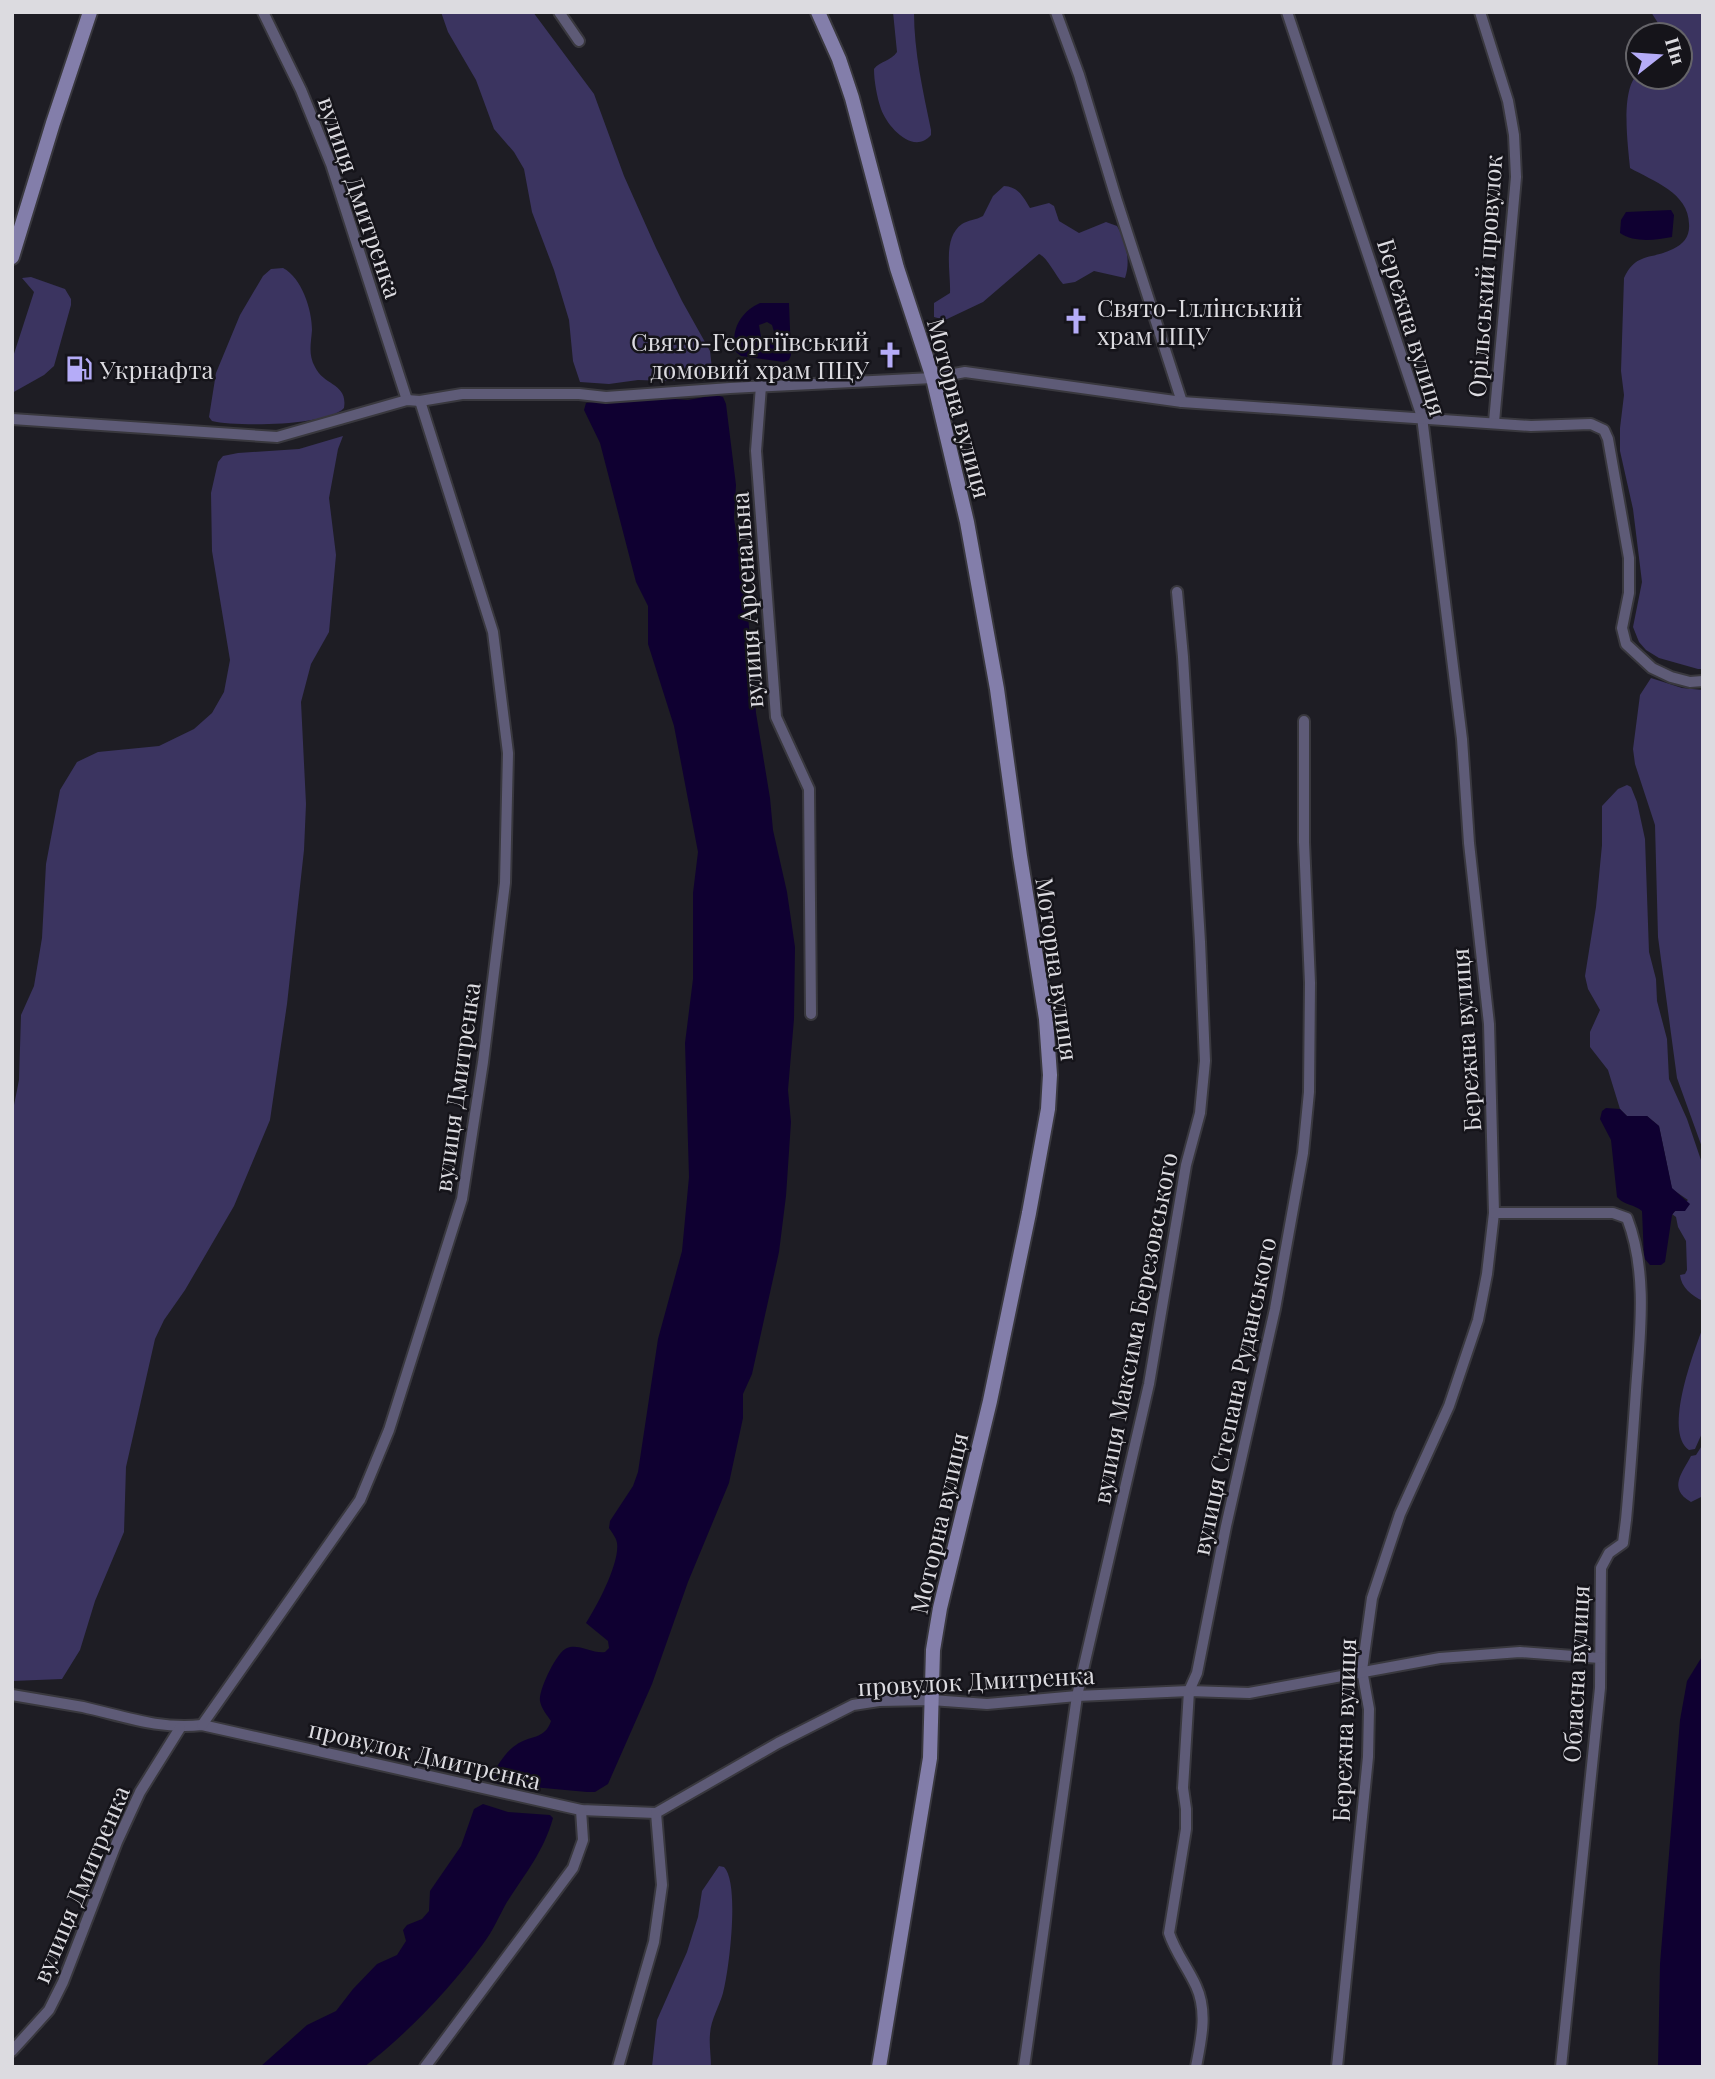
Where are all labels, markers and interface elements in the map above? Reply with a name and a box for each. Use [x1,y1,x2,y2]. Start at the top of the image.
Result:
north arrow [1624,21,1694,91]
text: Пн [1660,34,1693,68]
street label: вулиця Дмитренка [311,92,411,302]
street label: Орільський провулок [1460,153,1508,398]
street label: Бережна вулиця [1371,234,1455,420]
place label: Свято-Іллінський храм ПЦУ [1097,291,1303,351]
church icon: Свято-Іллінський храм ПЦУ [1061,306,1091,336]
street label: Моторна вулиця [921,314,999,502]
place label: Свято-Георгіївський домовий храм ПЦУ [631,325,869,385]
church icon: Свято-Георгіївський домовий храм ПЦУ [875,340,905,370]
place label: Укрнафта [99,353,214,385]
fuel station icon: Укрнафта [64,354,94,384]
street label: вулиця Арсенальна [722,491,770,709]
street label: Моторна вулиця [1029,875,1087,1063]
street label: Бережна вулиця [1443,947,1487,1133]
street label: вулиця Дмитренка [425,980,487,1194]
street label: вулиця Максима Березовського [1084,1150,1184,1506]
street label: вулиця Степана Руданського [1184,1234,1282,1558]
street label: Моторна вулиця [902,1429,974,1617]
street label: Обласна вулиця [1554,1584,1596,1764]
street label: Бережна вулиця [1324,1638,1362,1822]
street label: провулок Дмитренка [857,1658,1095,1702]
street label: провулок Дмитренка [306,1712,544,1796]
street label: вулиця Дмитренка [24,1780,136,1988]

